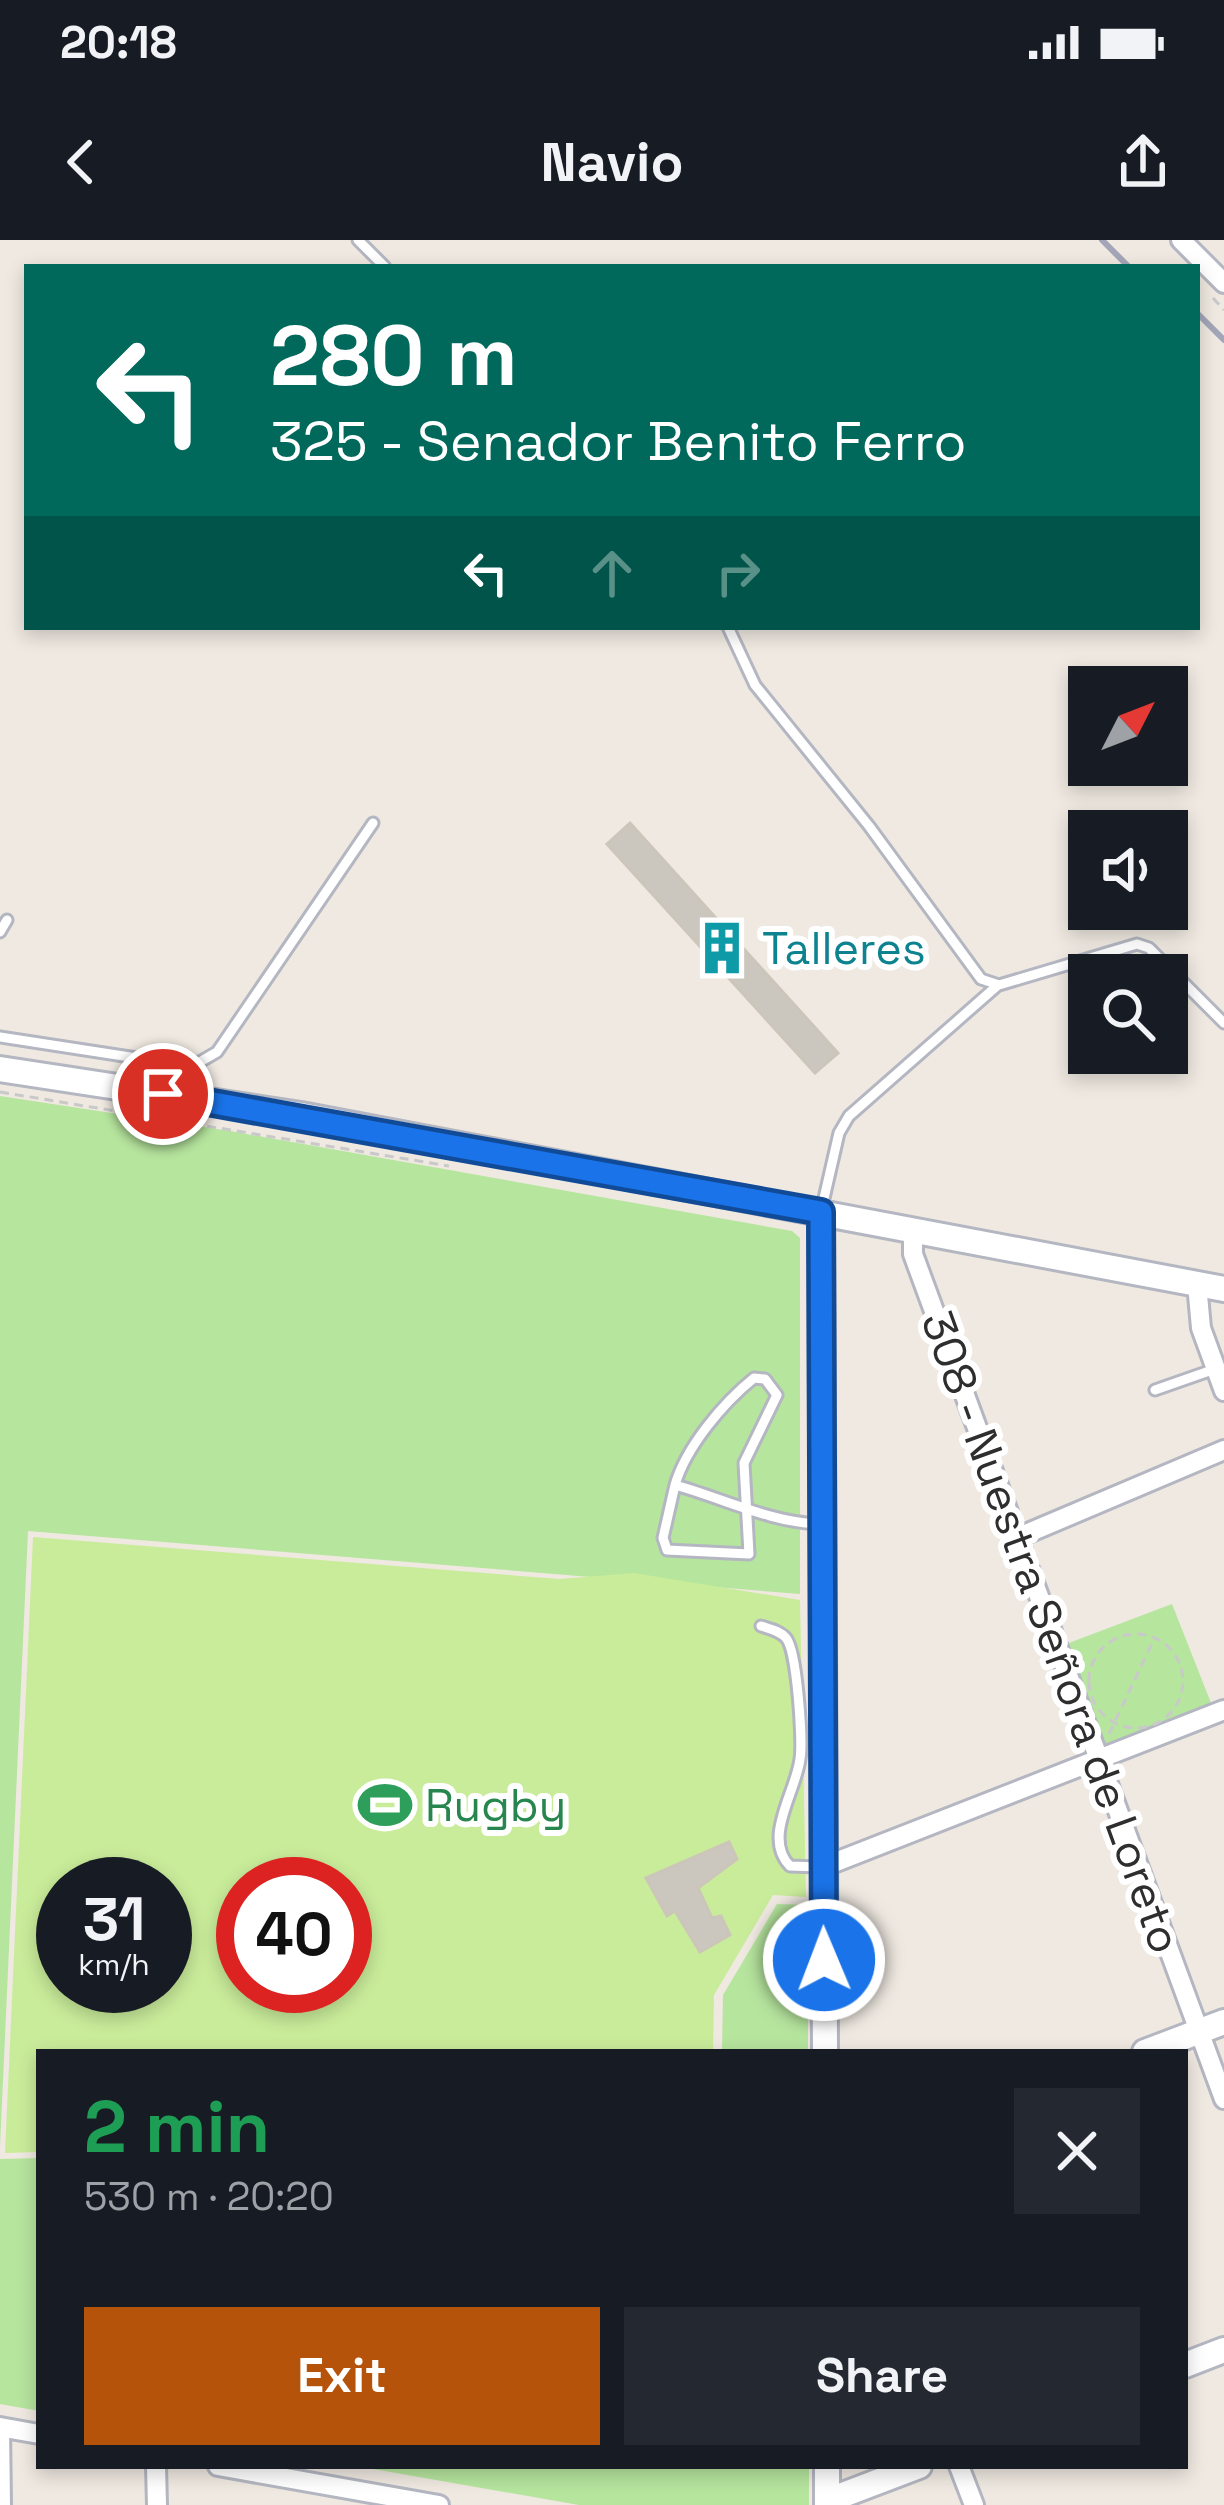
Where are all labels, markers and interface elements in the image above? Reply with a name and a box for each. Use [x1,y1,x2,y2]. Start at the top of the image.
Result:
text: 20:18 [60,14,177,71]
text: Navio [541,128,683,197]
icon: back [48,129,114,195]
icon: share [1110,129,1176,195]
text: 280 m [270,302,518,410]
icon: left [72,312,228,468]
text: 325 - Senador Benito Ferro [270,407,967,476]
icon: left [453,540,519,606]
icon: ahead [579,540,645,606]
icon: right [705,540,771,606]
north arrow [1068,666,1188,786]
map controls [1068,666,1188,1074]
button: sound [1068,810,1188,930]
building icon: Talleres [693,919,751,977]
place label: Talleres [762,920,926,977]
button: search [1068,954,1188,1074]
pin [112,1043,214,1145]
icon: arrive [130,1061,196,1127]
street label: 308 - Nuestra Señora de Loreto [909,1303,1194,1961]
sports icon: Rugby [356,1776,414,1834]
place label: Rugby [425,1777,566,1834]
speed limit sign: 40 [216,1857,372,2013]
text: 31 [83,1881,145,1958]
position arrow [761,1897,887,2023]
text: km/h [78,1945,150,1984]
text: 2 min [84,2081,270,2173]
button: close [1014,2088,1140,2214]
text: 530 m · 20:20 [84,2172,334,2221]
button: Exit [84,2307,600,2445]
button: Share [624,2307,1140,2445]

